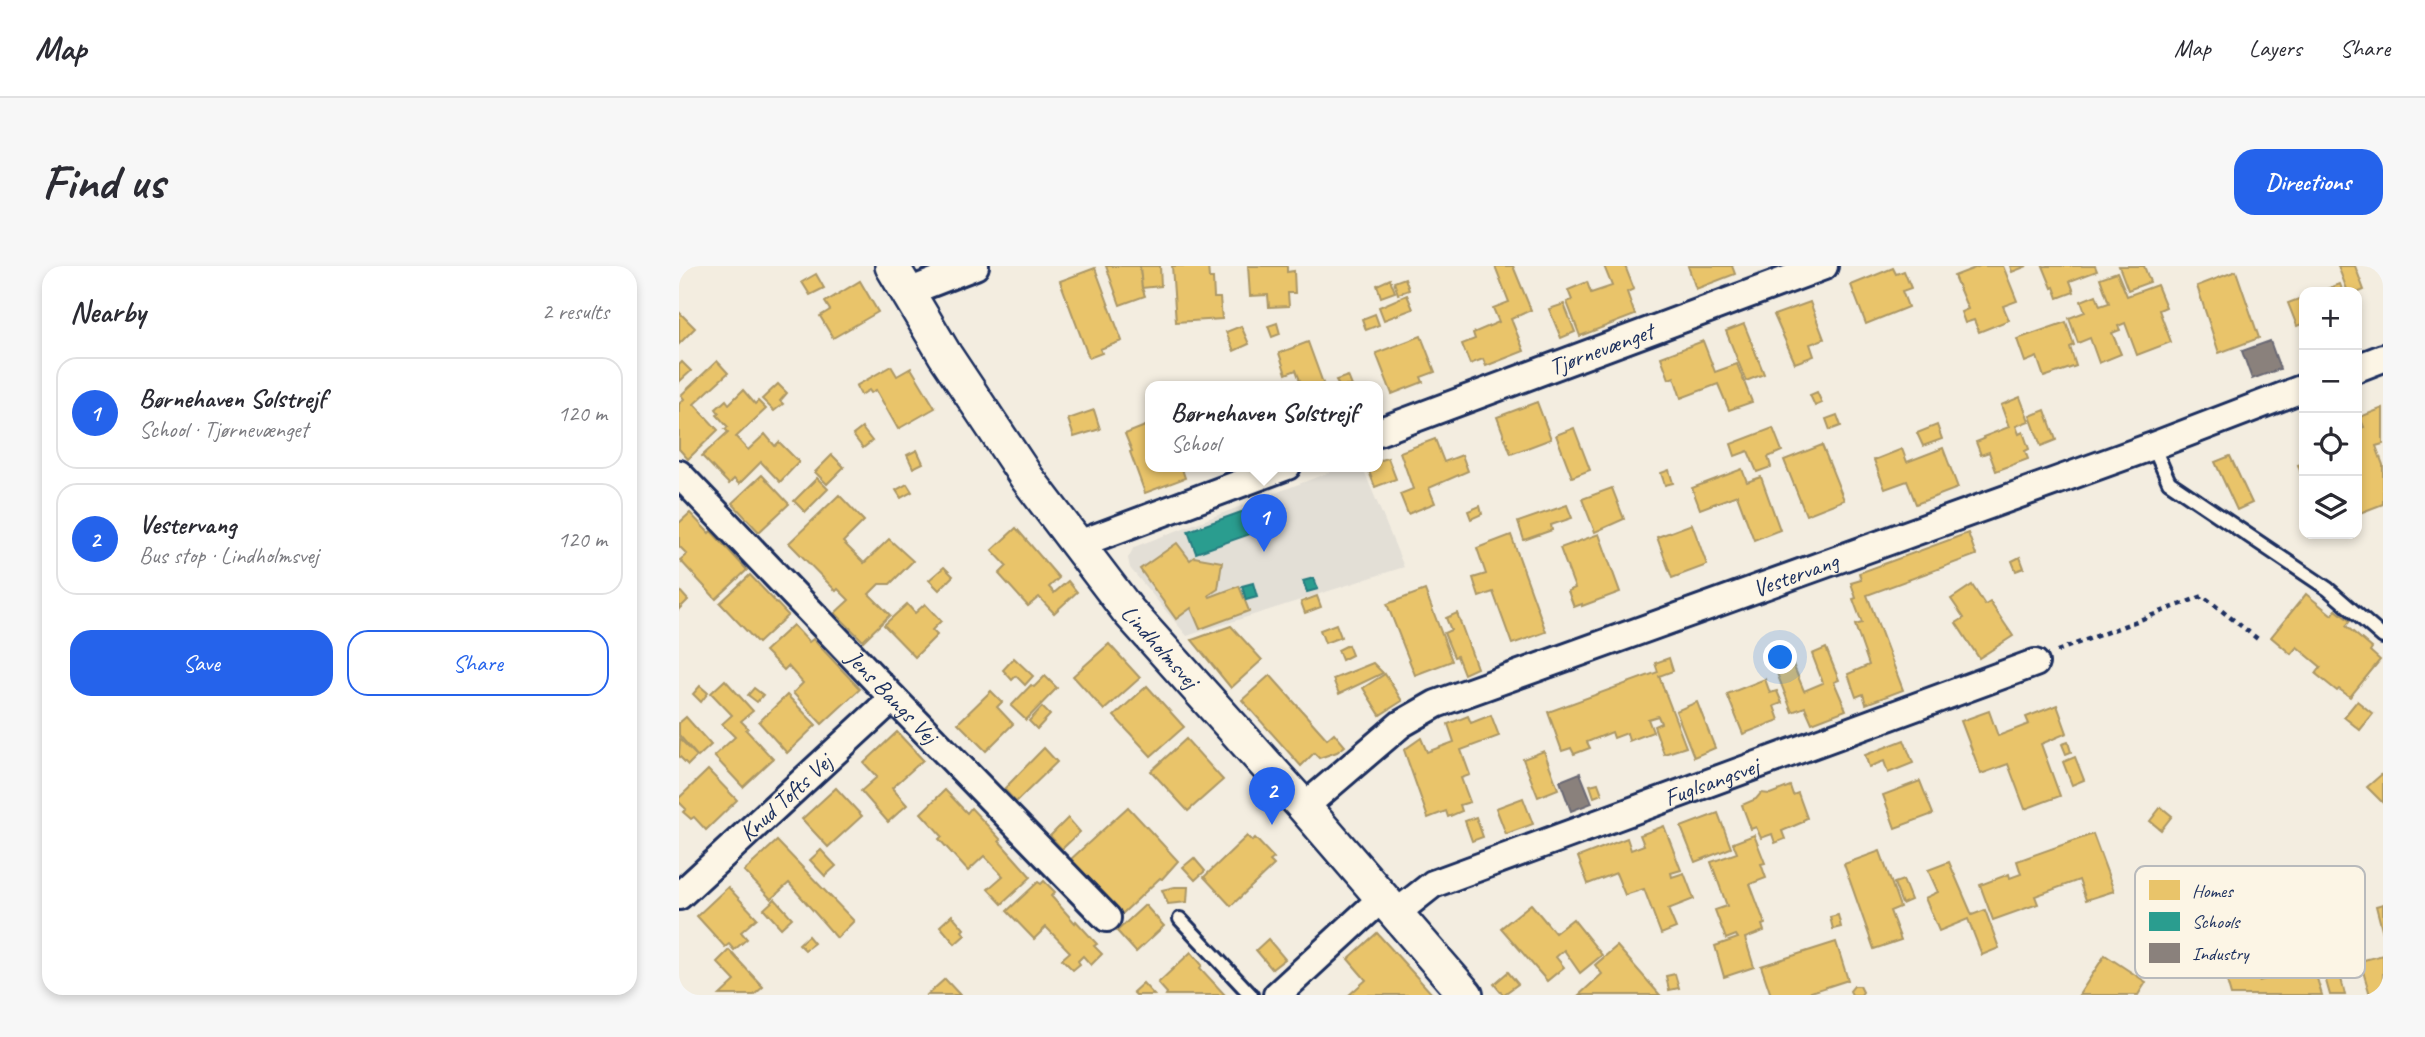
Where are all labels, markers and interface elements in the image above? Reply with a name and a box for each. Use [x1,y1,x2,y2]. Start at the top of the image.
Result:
text: Map [35,27,86,69]
text: Map [2174,33,2211,63]
text: Layers [2249,33,2302,63]
text: Share [2340,33,2390,63]
button: Directions [2234,149,2383,215]
text: Find us [42,151,164,213]
map controls [2299,287,2362,539]
button: + [2299,287,2362,350]
text: Nearby [70,293,146,331]
text: 2 results [542,297,609,326]
street label: Tjørnevænget [1545,315,1660,382]
button: − [2299,350,2362,413]
popup [1145,381,1383,472]
text: Børnehaven Solstrejf [139,382,326,415]
text: Børnehaven Solstrejf [1171,396,1357,429]
text: 1 [90,399,100,428]
text: 120 m [558,399,607,428]
button: locate [2299,413,2362,476]
text: School · Tjørnevænget [139,415,308,444]
text: School [1171,429,1220,458]
button: layers [2299,476,2362,539]
pin: 1 [1241,494,1287,552]
text: Vestervang [139,508,236,541]
text: 2 [90,525,100,554]
text: 120 m [558,525,607,554]
text: Bus stop · Lindholmsvej [139,541,318,570]
street label: Vestervang [1749,545,1844,604]
street label: Lindholmsvej [1115,598,1207,697]
button: Save [70,630,333,696]
button: Share [347,630,609,696]
your location [1763,640,1797,674]
street label: Jens Bangs Vej [839,643,946,752]
street label: Knud Tofts Vej [733,745,840,848]
street label: Fuglsangsvej [1660,750,1766,813]
pin: 2 [1249,767,1295,825]
legend [2135,866,2365,978]
text: Homes [2192,879,2234,903]
text: Schools [2192,910,2242,934]
text: Industry [2192,942,2250,966]

